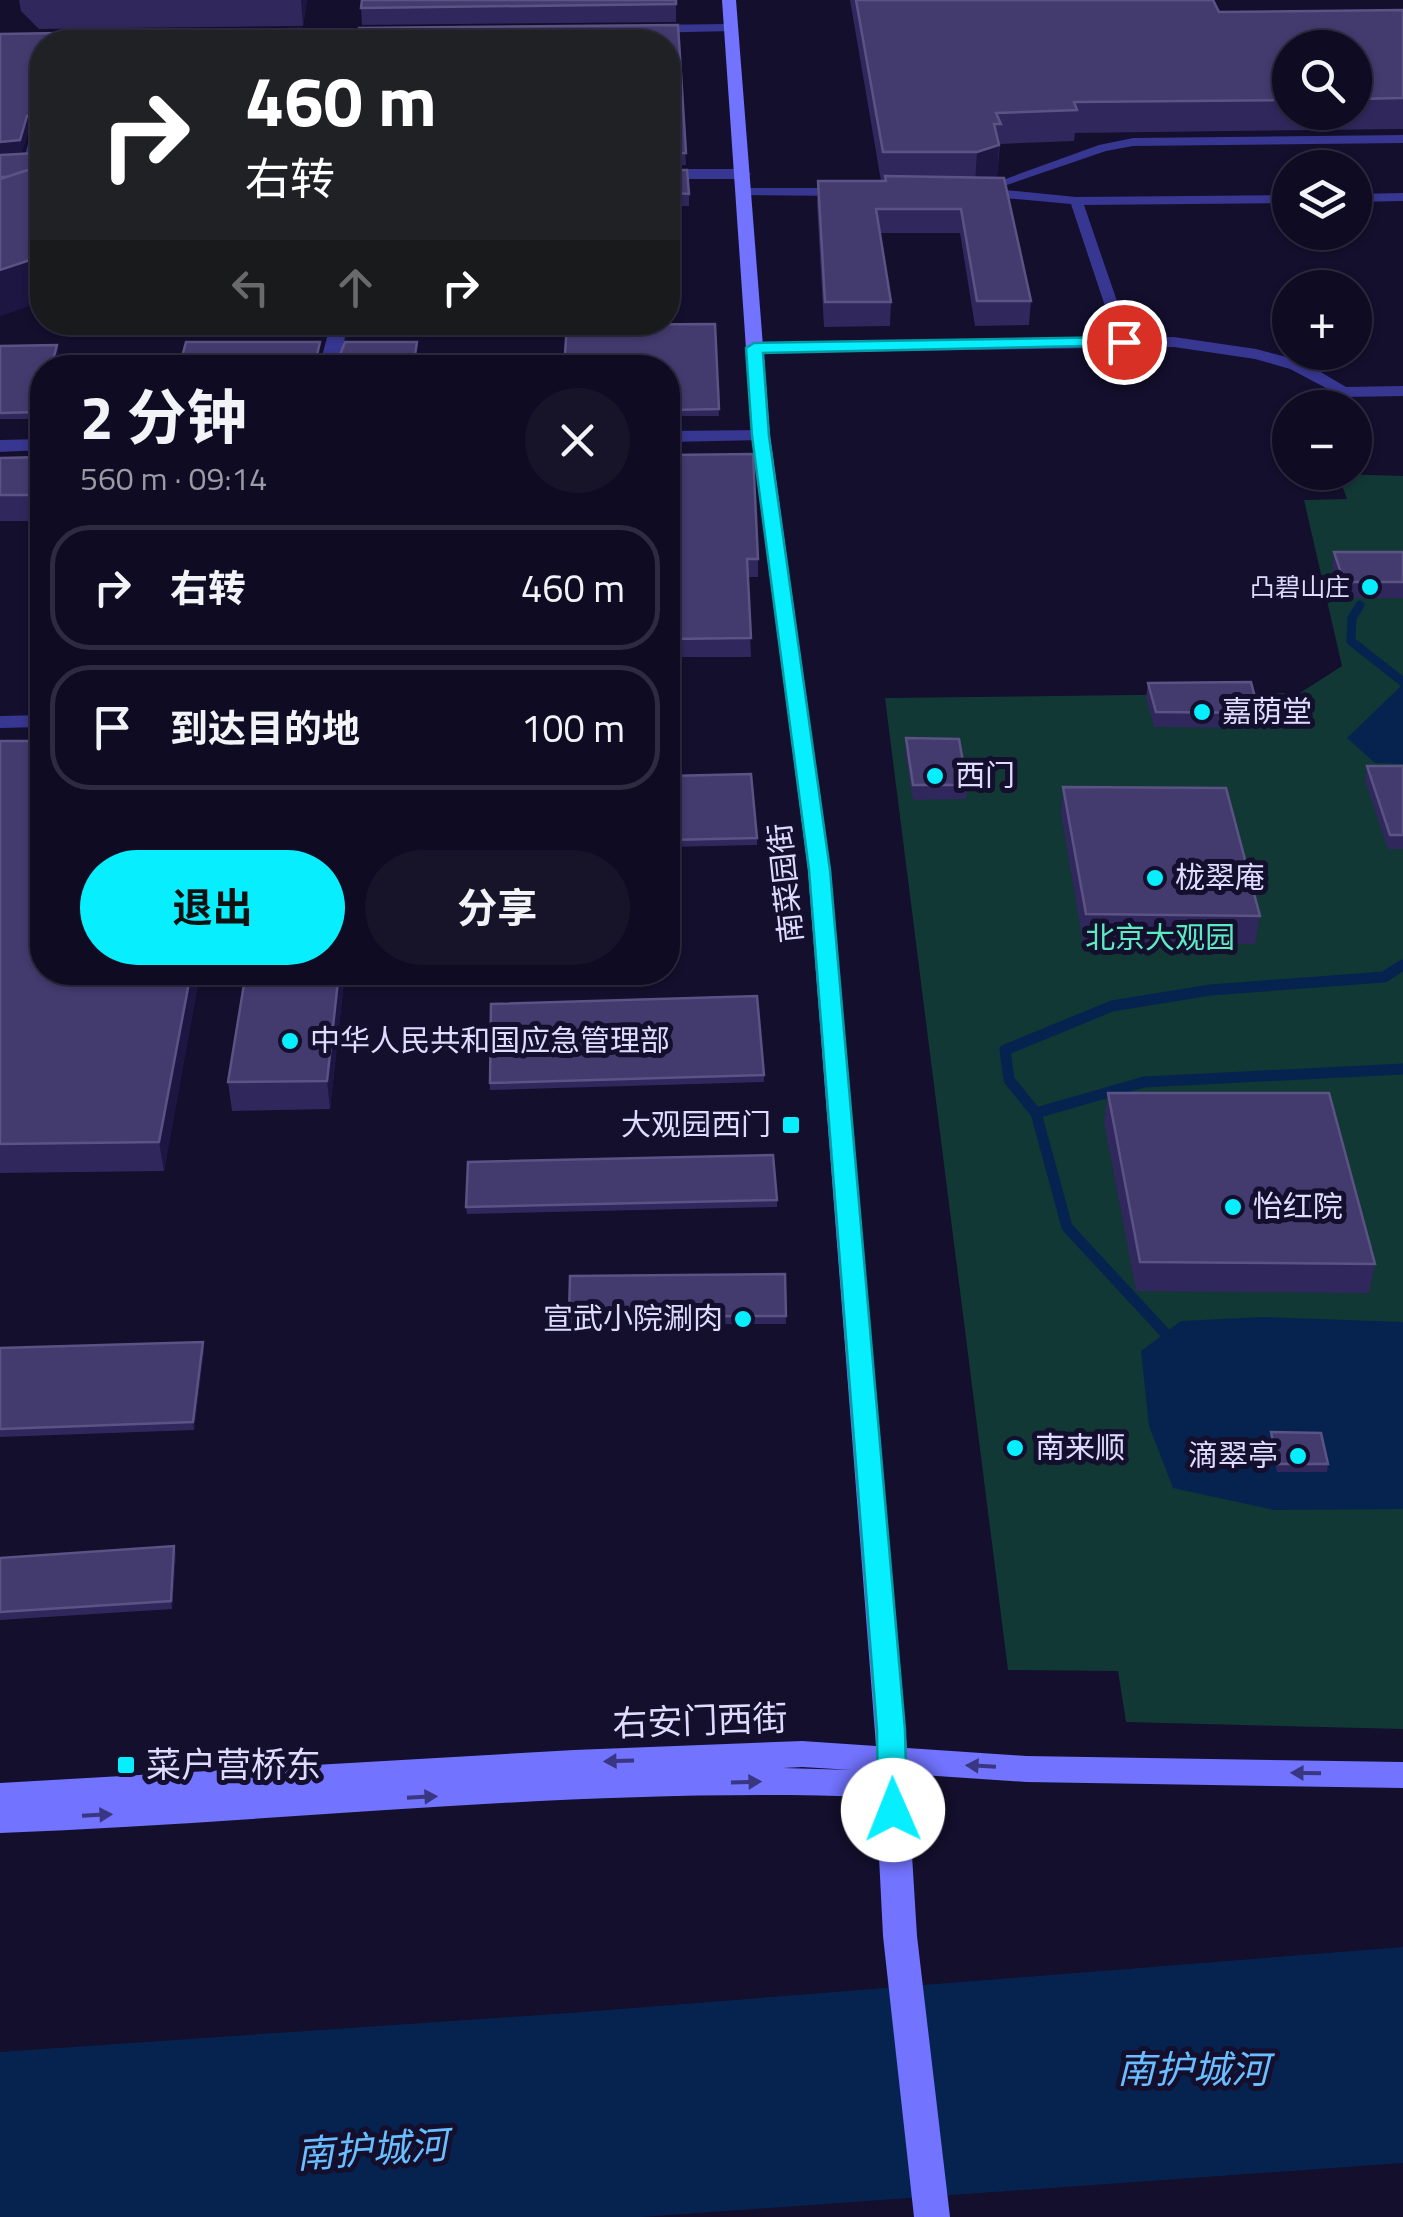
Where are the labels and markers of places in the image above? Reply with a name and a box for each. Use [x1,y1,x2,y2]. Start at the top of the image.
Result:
pin [1082,300,1167,385]
place label: 凸碧山庄 [1250,568,1350,606]
marker: 凸碧山庄 [1359,576,1381,598]
place label: 嘉荫堂 [1222,688,1312,734]
marker: 嘉荫堂 [1191,701,1213,723]
place label: 西门 [955,752,1015,798]
marker: 西门 [924,765,946,787]
place label: 栊翠庵 [1175,854,1265,900]
marker: 栊翠庵 [1144,867,1166,889]
place label: 中华人民共和国应急管理部 [310,1017,670,1063]
marker: 中华人民共和国应急管理部 [279,1030,301,1052]
place label: 大观园西门 [621,1101,771,1147]
marker: 大观园西门 [780,1114,802,1136]
place label: 怡红院 [1253,1183,1343,1229]
marker: 怡红院 [1222,1196,1244,1218]
place label: 宣武小院涮肉 [543,1295,723,1341]
marker: 宣武小院涮肉 [732,1308,754,1330]
place label: 南来顺 [1035,1424,1125,1470]
place label: 滴翠亭 [1188,1432,1278,1478]
marker: 南来顺 [1004,1437,1026,1459]
marker: 滴翠亭 [1287,1445,1309,1467]
place label: 菜户营桥东 [146,1737,321,1791]
marker: 菜户营桥东 [115,1754,137,1776]

